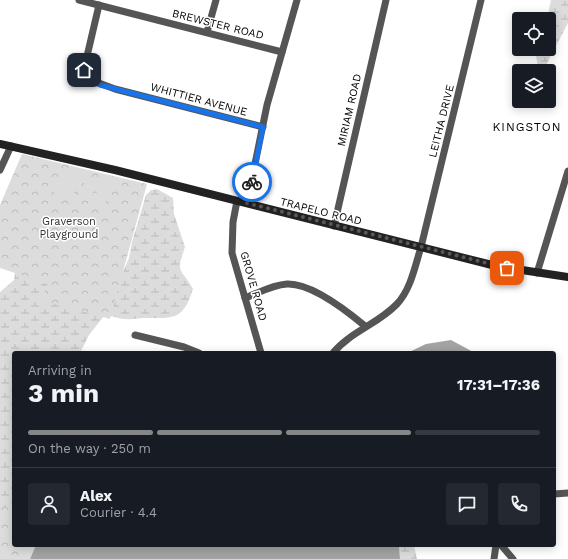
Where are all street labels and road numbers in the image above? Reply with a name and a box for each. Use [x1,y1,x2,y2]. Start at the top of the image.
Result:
street label: BREWSTER ROAD [171,7,265,42]
street label: MIRIAM ROAD [335,73,364,148]
street label: WHITTIER AVENUE [149,80,249,119]
street label: LEITHA DRIVE [426,83,457,159]
street label: TRAPELO ROAD [279,195,363,228]
street label: GROVE ROAD [237,250,270,322]

